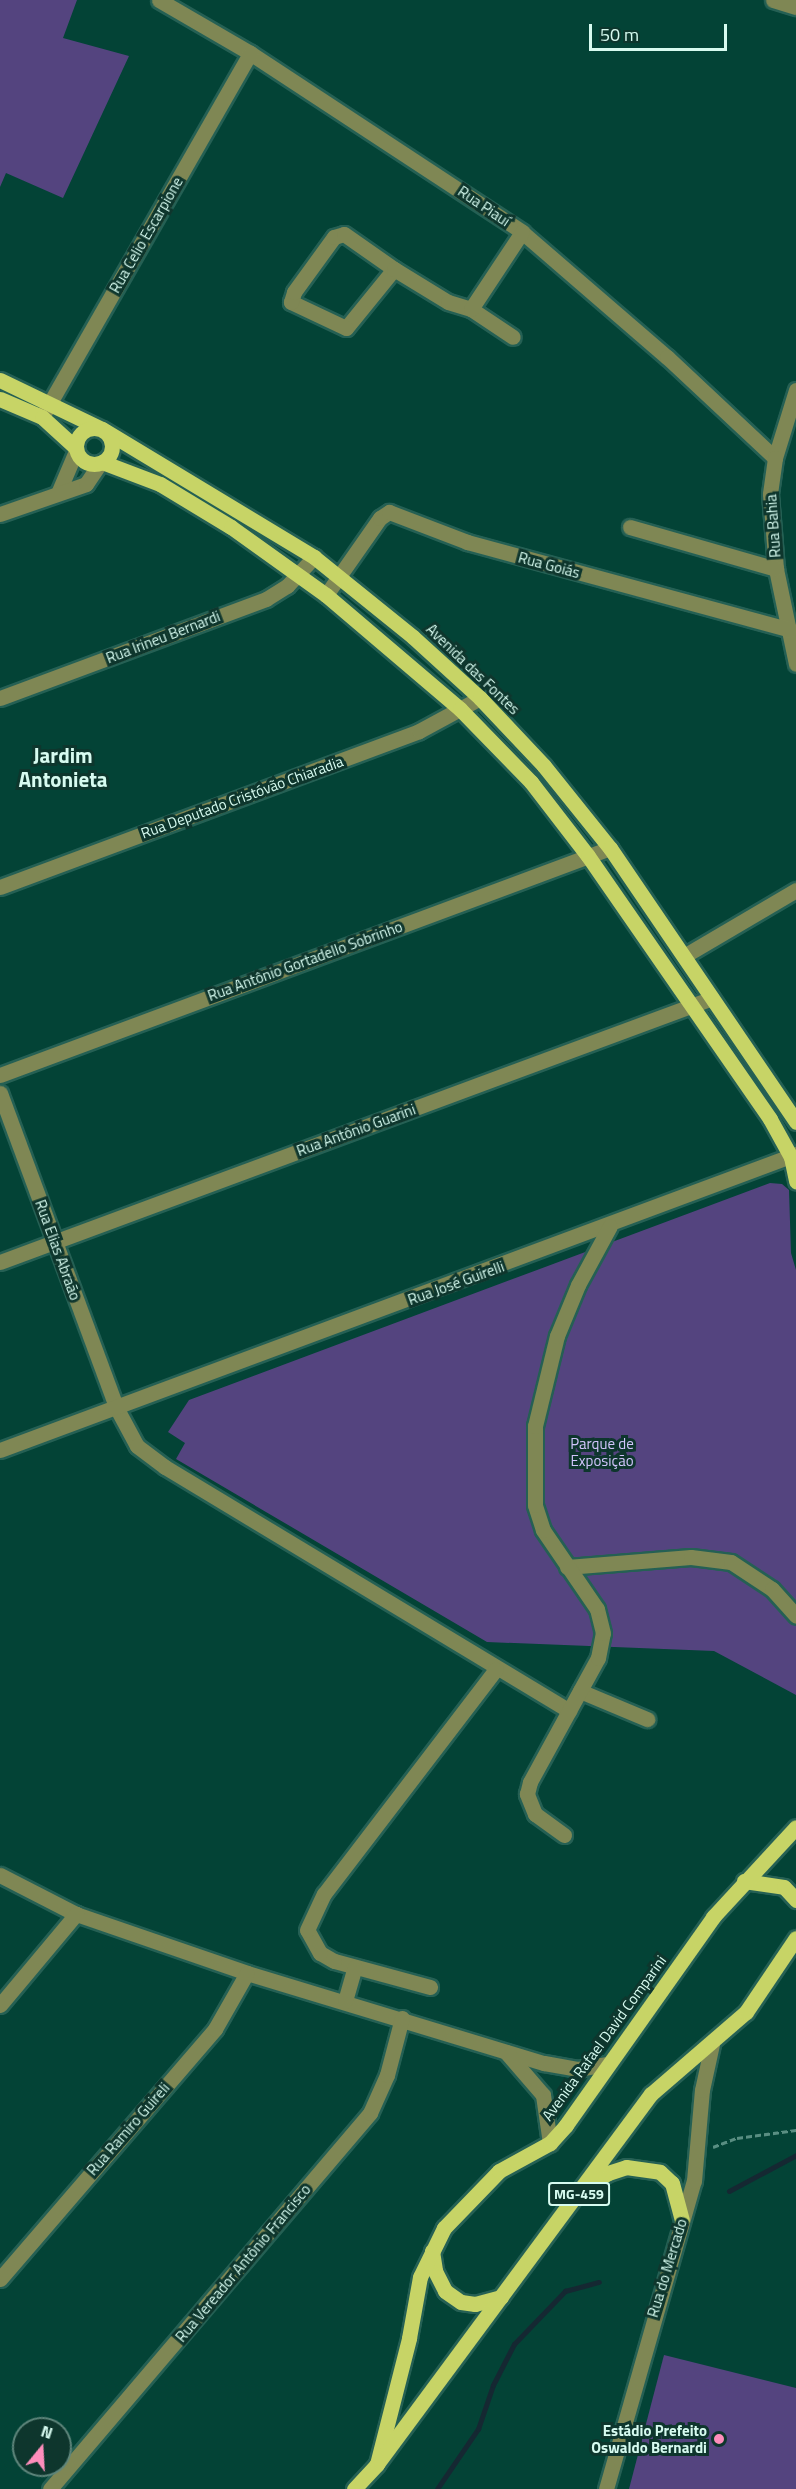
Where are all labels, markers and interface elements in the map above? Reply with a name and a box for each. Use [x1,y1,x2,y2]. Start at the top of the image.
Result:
scale bar [592,12,730,50]
text: 50 m [600,21,639,48]
street label: Rua Celio Escarpione [106,174,186,296]
street label: Rua Piauí [455,182,513,230]
street label: Rua Bahia [762,494,784,558]
street label: Rua Goiás [516,548,582,582]
street label: Rua Irineu Bernardi [103,607,223,667]
street label: Avenida das Fontes [423,620,523,718]
district label: Jardim Antonieta [18,742,108,792]
street label: Rua Deputado Cristóvão Chiaradia [138,752,346,842]
street label: Rua Antônio Gortadello Sobrinho [205,917,405,1005]
street label: Rua Antônio Guarini [294,1100,418,1160]
street label: Rua Elias Abraão [31,1197,85,1303]
street label: Rua José Guirelli [405,1257,507,1309]
park label: Parque de Exposição [570,1434,634,1469]
street label: Avenida Rafael David Comparini [538,1952,670,2124]
street label: Rua Ramiro Guireli [83,2079,173,2179]
street label: Rua Vereador Antônio Francisco [172,2180,314,2346]
road number: MG-459 [548,2183,610,2205]
street label: Rua do Mercado [643,2217,691,2319]
north arrow [12,2417,72,2477]
text: N [38,2419,56,2445]
place label: Estádio Prefeito Oswaldo Bernardi [591,2421,707,2456]
marker: Estádio Prefeito Oswaldo Bernardi [712,2432,726,2446]

